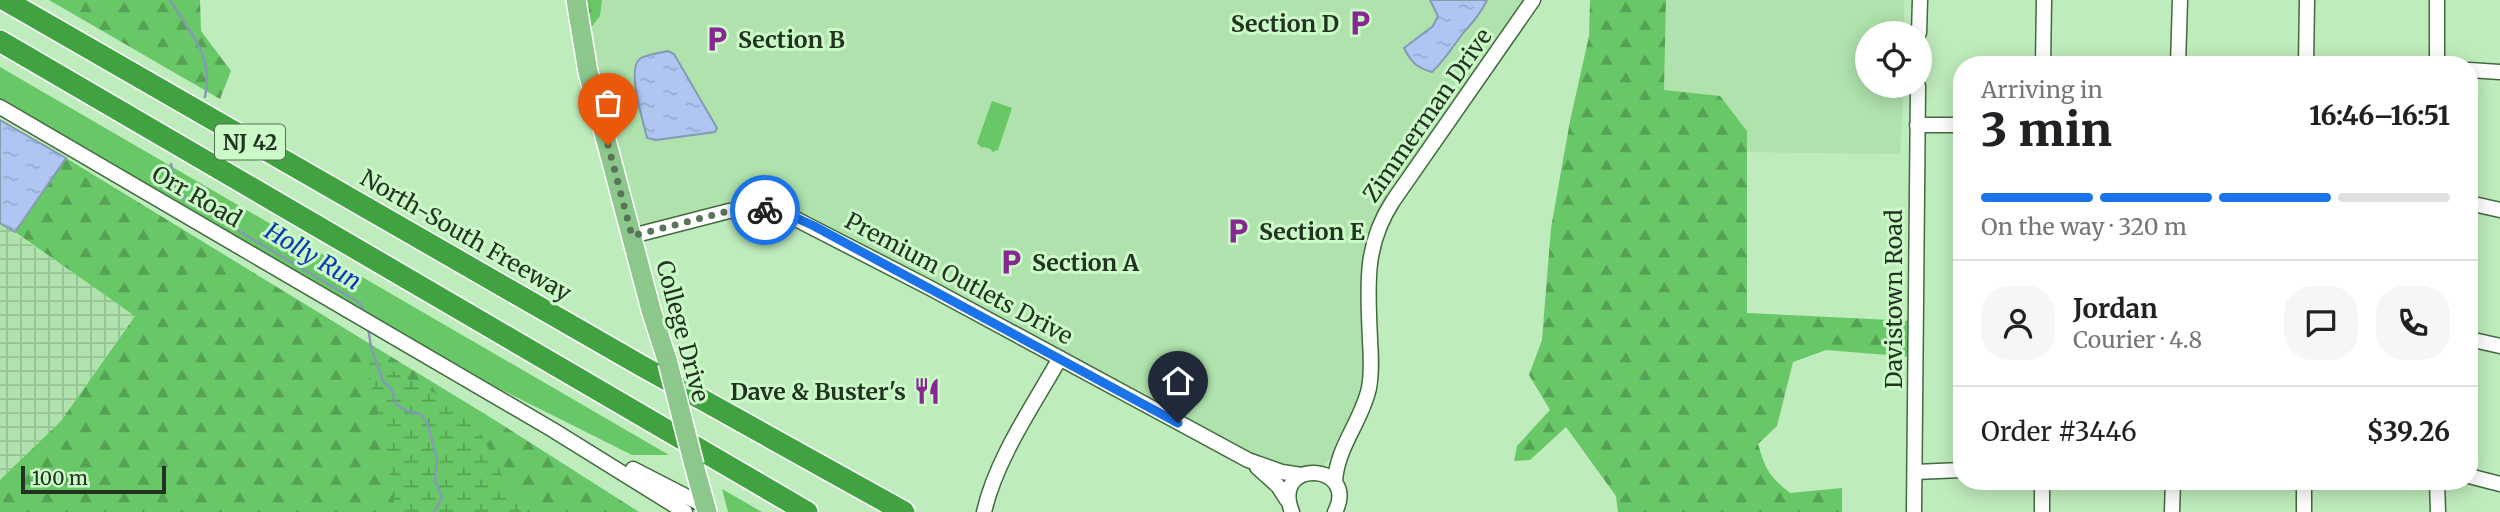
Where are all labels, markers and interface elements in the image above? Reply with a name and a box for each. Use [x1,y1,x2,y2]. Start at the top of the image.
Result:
parking icon: Section D [1345,8,1375,38]
place label: Section D [1231,9,1339,38]
map controls [1855,21,1932,98]
button: locate [1855,21,1932,98]
street label: Zimmerman Drive [1356,22,1498,208]
parking icon: Section B [702,24,732,54]
place label: Section B [738,25,845,54]
pin [578,73,638,145]
text: Arriving in [1981,75,2103,104]
icon: bag [589,84,627,122]
text: 16:46–16:51 [2309,99,2450,132]
text: 3 min [1981,101,2112,159]
road number: NJ 42 [215,124,285,160]
street label: Orr Road [147,159,247,233]
street label: North-South Freeway [355,163,577,307]
courier [730,175,800,245]
icon: bike [746,191,784,229]
street label: Premium Outlets Drive [840,206,1078,350]
street label: Davistown Road [1879,209,1908,389]
text: On the way · 320 m [1981,212,2187,241]
water label: Holly Run [258,215,367,297]
parking icon: Section E [1223,216,1253,246]
place label: Section E [1259,217,1365,246]
parking icon: Section A [996,247,1026,277]
place label: Section A [1032,248,1140,277]
street label: College Drive [650,257,716,405]
button: person [1981,286,2055,360]
button: chat [2284,286,2358,360]
button: phone [2376,286,2450,360]
text: Jordan [2073,292,2158,325]
text: Courier · 4.8 [2073,325,2202,354]
pin [1148,351,1208,423]
icon: home [1159,362,1197,400]
restaurant icon: Dave & Buster's [912,376,942,406]
place label: Dave & Buster's [730,377,906,406]
text: Order #3446 [1981,415,2137,448]
text: $39.26 [2367,415,2450,448]
scale bar [21,463,166,495]
text: 100 m [32,466,88,490]

